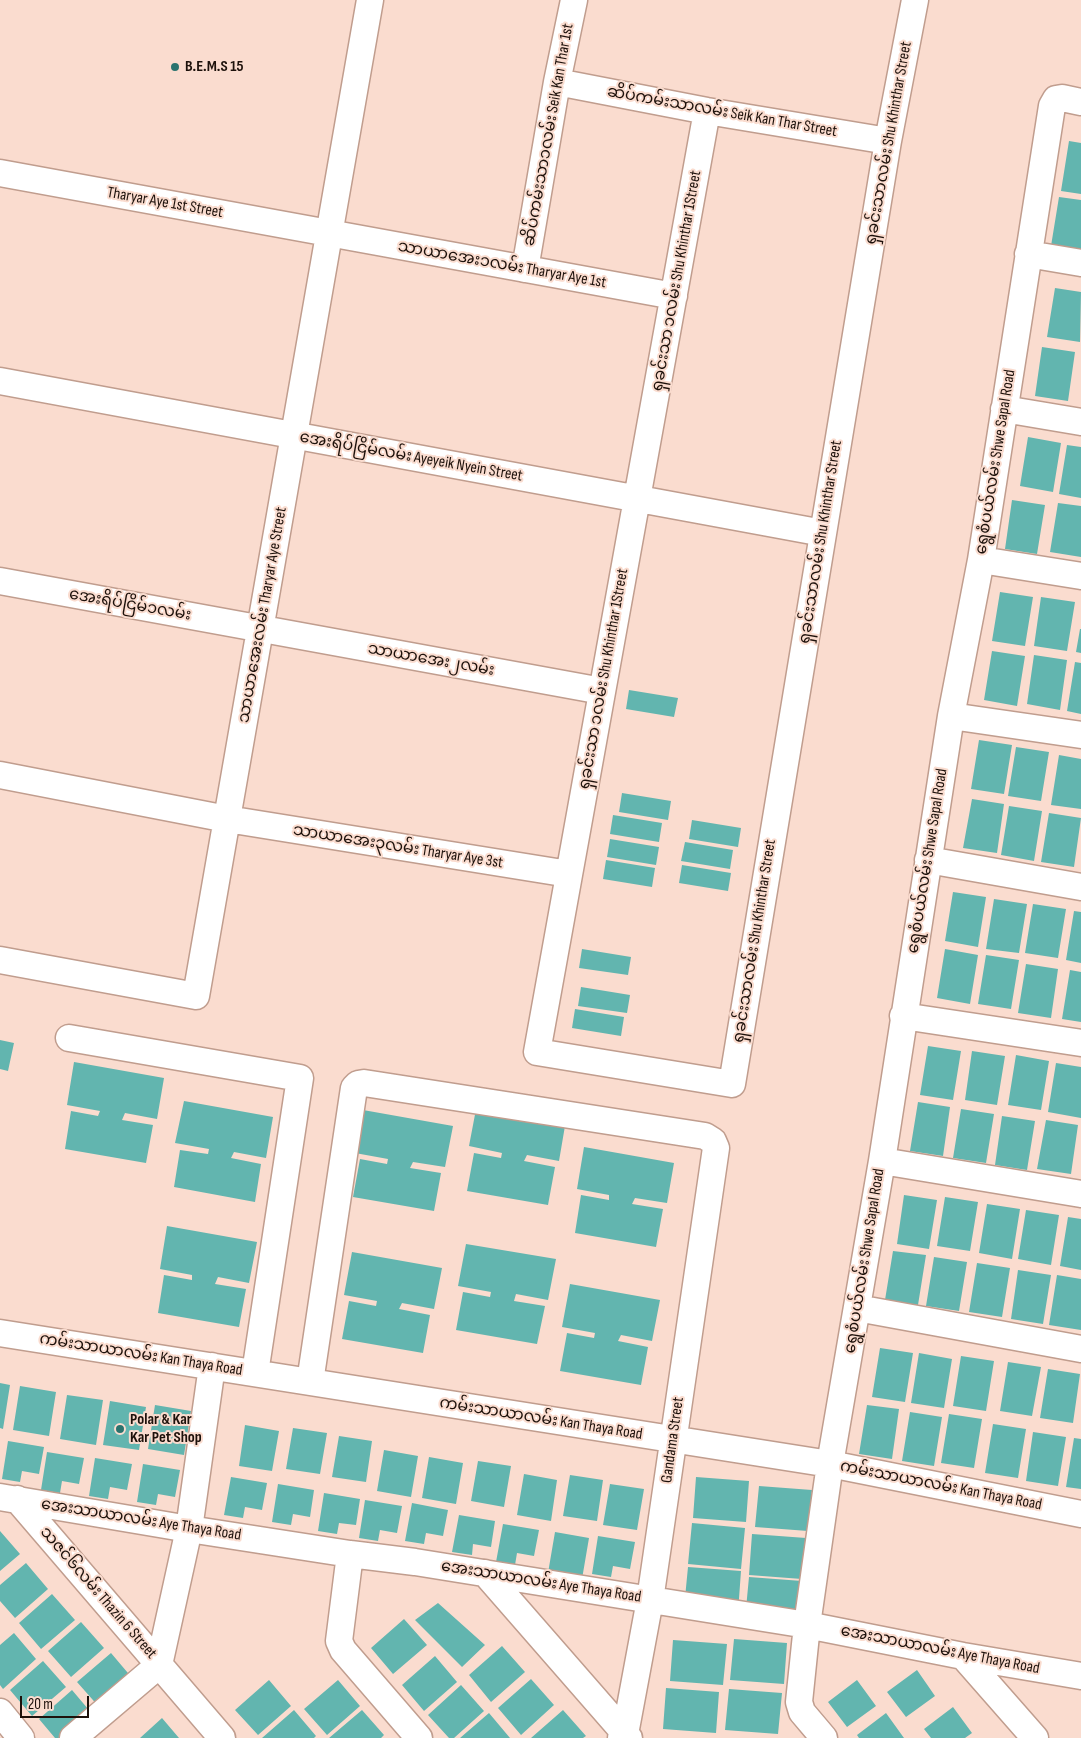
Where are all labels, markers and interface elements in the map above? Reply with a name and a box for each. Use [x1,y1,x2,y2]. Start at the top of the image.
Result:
street label: ဆိပ်ကမ်းသာ၁လမ်း Seik Kan Thar 1st [520,22,578,248]
street label: ရှခင်းသာလမ်း Shu Khinthar Street [862,40,916,246]
place label: B.E.M.S 15 [185,57,244,77]
marker: B.E.M.S 15 [169,61,181,73]
street label: ဆိပ်ကမ်းသာလမ်း Seik Kan Thar Street [605,82,839,142]
street label: ရှခင်းသာ ၁လမ်း Shu Khinthar 1Street [648,169,706,393]
street label: Tharyar Aye 1st Street [105,183,225,223]
street label: သာယာအေး၁လမ်း Tharyar Aye 1st [396,237,608,293]
street label: ရွေစံပယ်လမ်း Shwe Sapal Road [972,368,1020,556]
street label: အေးရိပ်ငြိမ်လမ်း Ayeyeik Nyein Street [298,428,524,486]
street label: ရှခင်းသာလမ်း Shu Khinthar Street [795,439,847,645]
street label: သာယာအေးလမ်း Tharyar Aye Street [235,506,291,724]
street label: ရှခင်းသာ ၁လမ်း Shu Khinthar 1Street [575,567,633,791]
street label: အေးရိပ်ငြိမ်၁လမ်း [67,585,193,625]
street label: သာယာအေး၂လမ်း [366,639,496,681]
street label: ရွေစံပယ်လမ်း Shwe Sapal Road [904,767,952,955]
street label: သာယာအေး၃လမ်း Tharyar Aye 3st [292,821,504,873]
street label: ရှခင်းသာလမ်း Shu Khinthar Street [729,838,781,1044]
street label: ရွေစံပယ်လမ်း Shwe Sapal Road [841,1167,889,1355]
street label: ကမ်းသာယာလမ်း Kan Thaya Road [38,1329,244,1381]
street label: ကမ်းသာယာလမ်း Kan Thaya Road [438,1393,644,1445]
street label: Gandama Street [657,1396,689,1484]
place label: Polar & Kar Kar Pet Shop [130,1410,202,1448]
marker: Polar & Kar Kar Pet Shop [114,1423,126,1435]
street label: ကမ်းသာယာလမ်း Kan Thaya Road [839,1457,1043,1515]
street label: အေးသာယာလမ်း Aye Thaya Road [40,1495,242,1545]
street label: သဇင်၆လမ်း Thazin 6 Street [35,1523,161,1663]
street label: အေးသာယာလမ်း Aye Thaya Road [440,1557,642,1607]
street label: အေးသာယာလမ်း Aye Thaya Road [839,1621,1041,1679]
scale bar [22,1686,91,1718]
text: 20 m [28,1695,53,1714]

